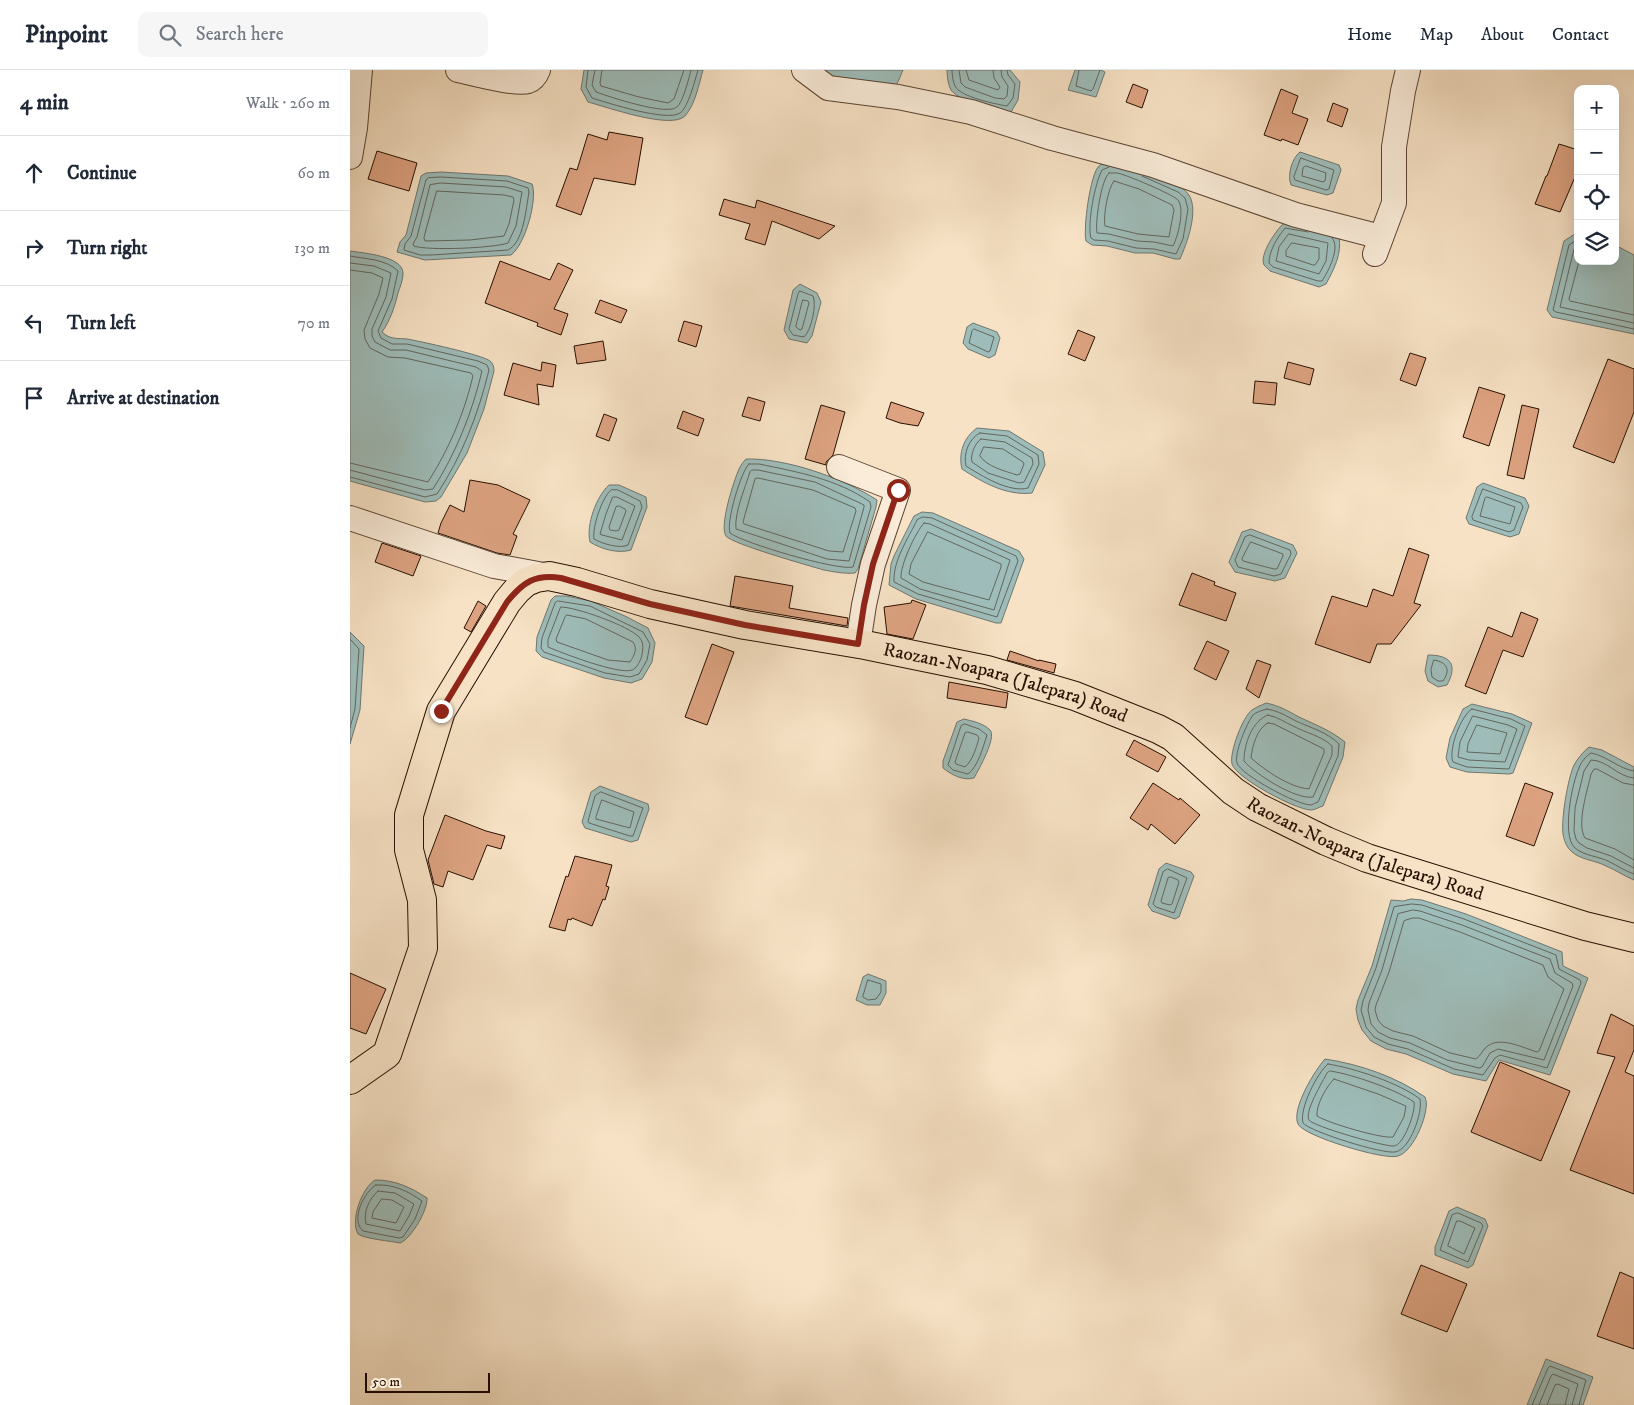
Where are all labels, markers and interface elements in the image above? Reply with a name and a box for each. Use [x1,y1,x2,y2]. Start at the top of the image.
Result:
search box [138,12,488,57]
text: Pinpoint [25,20,108,50]
icon: search [156,21,184,49]
text: Search here [196,23,284,46]
text: Home [1347,24,1392,46]
text: Map [1420,24,1453,46]
text: About [1481,24,1524,46]
text: Contact [1552,24,1609,46]
map controls [1574,85,1619,265]
button: + [1574,85,1619,130]
text: 4 min [20,90,69,116]
text: Walk · 260 m [246,93,330,113]
button: − [1574,130,1619,175]
icon: ahead [20,159,48,187]
text: Continue [67,162,137,185]
text: 60 m [298,163,330,183]
button: locate [1574,175,1619,220]
button: layers [1574,220,1619,265]
icon: right [20,234,48,262]
text: Turn right [67,237,147,260]
text: 130 m [294,238,330,258]
icon: left [20,309,48,337]
text: Turn left [67,312,136,335]
text: 70 m [298,313,330,333]
icon: arrive [20,384,48,412]
text: Arrive at destination [67,387,219,410]
route start [887,479,910,502]
street label: Raozan-Noapara (Jalepara) Road [881,638,1132,727]
route end [430,700,453,723]
street label: Raozan-Noapara (Jalepara) Road [1242,792,1487,905]
scale bar [365,1370,490,1393]
text: 50 m [372,1373,400,1391]

